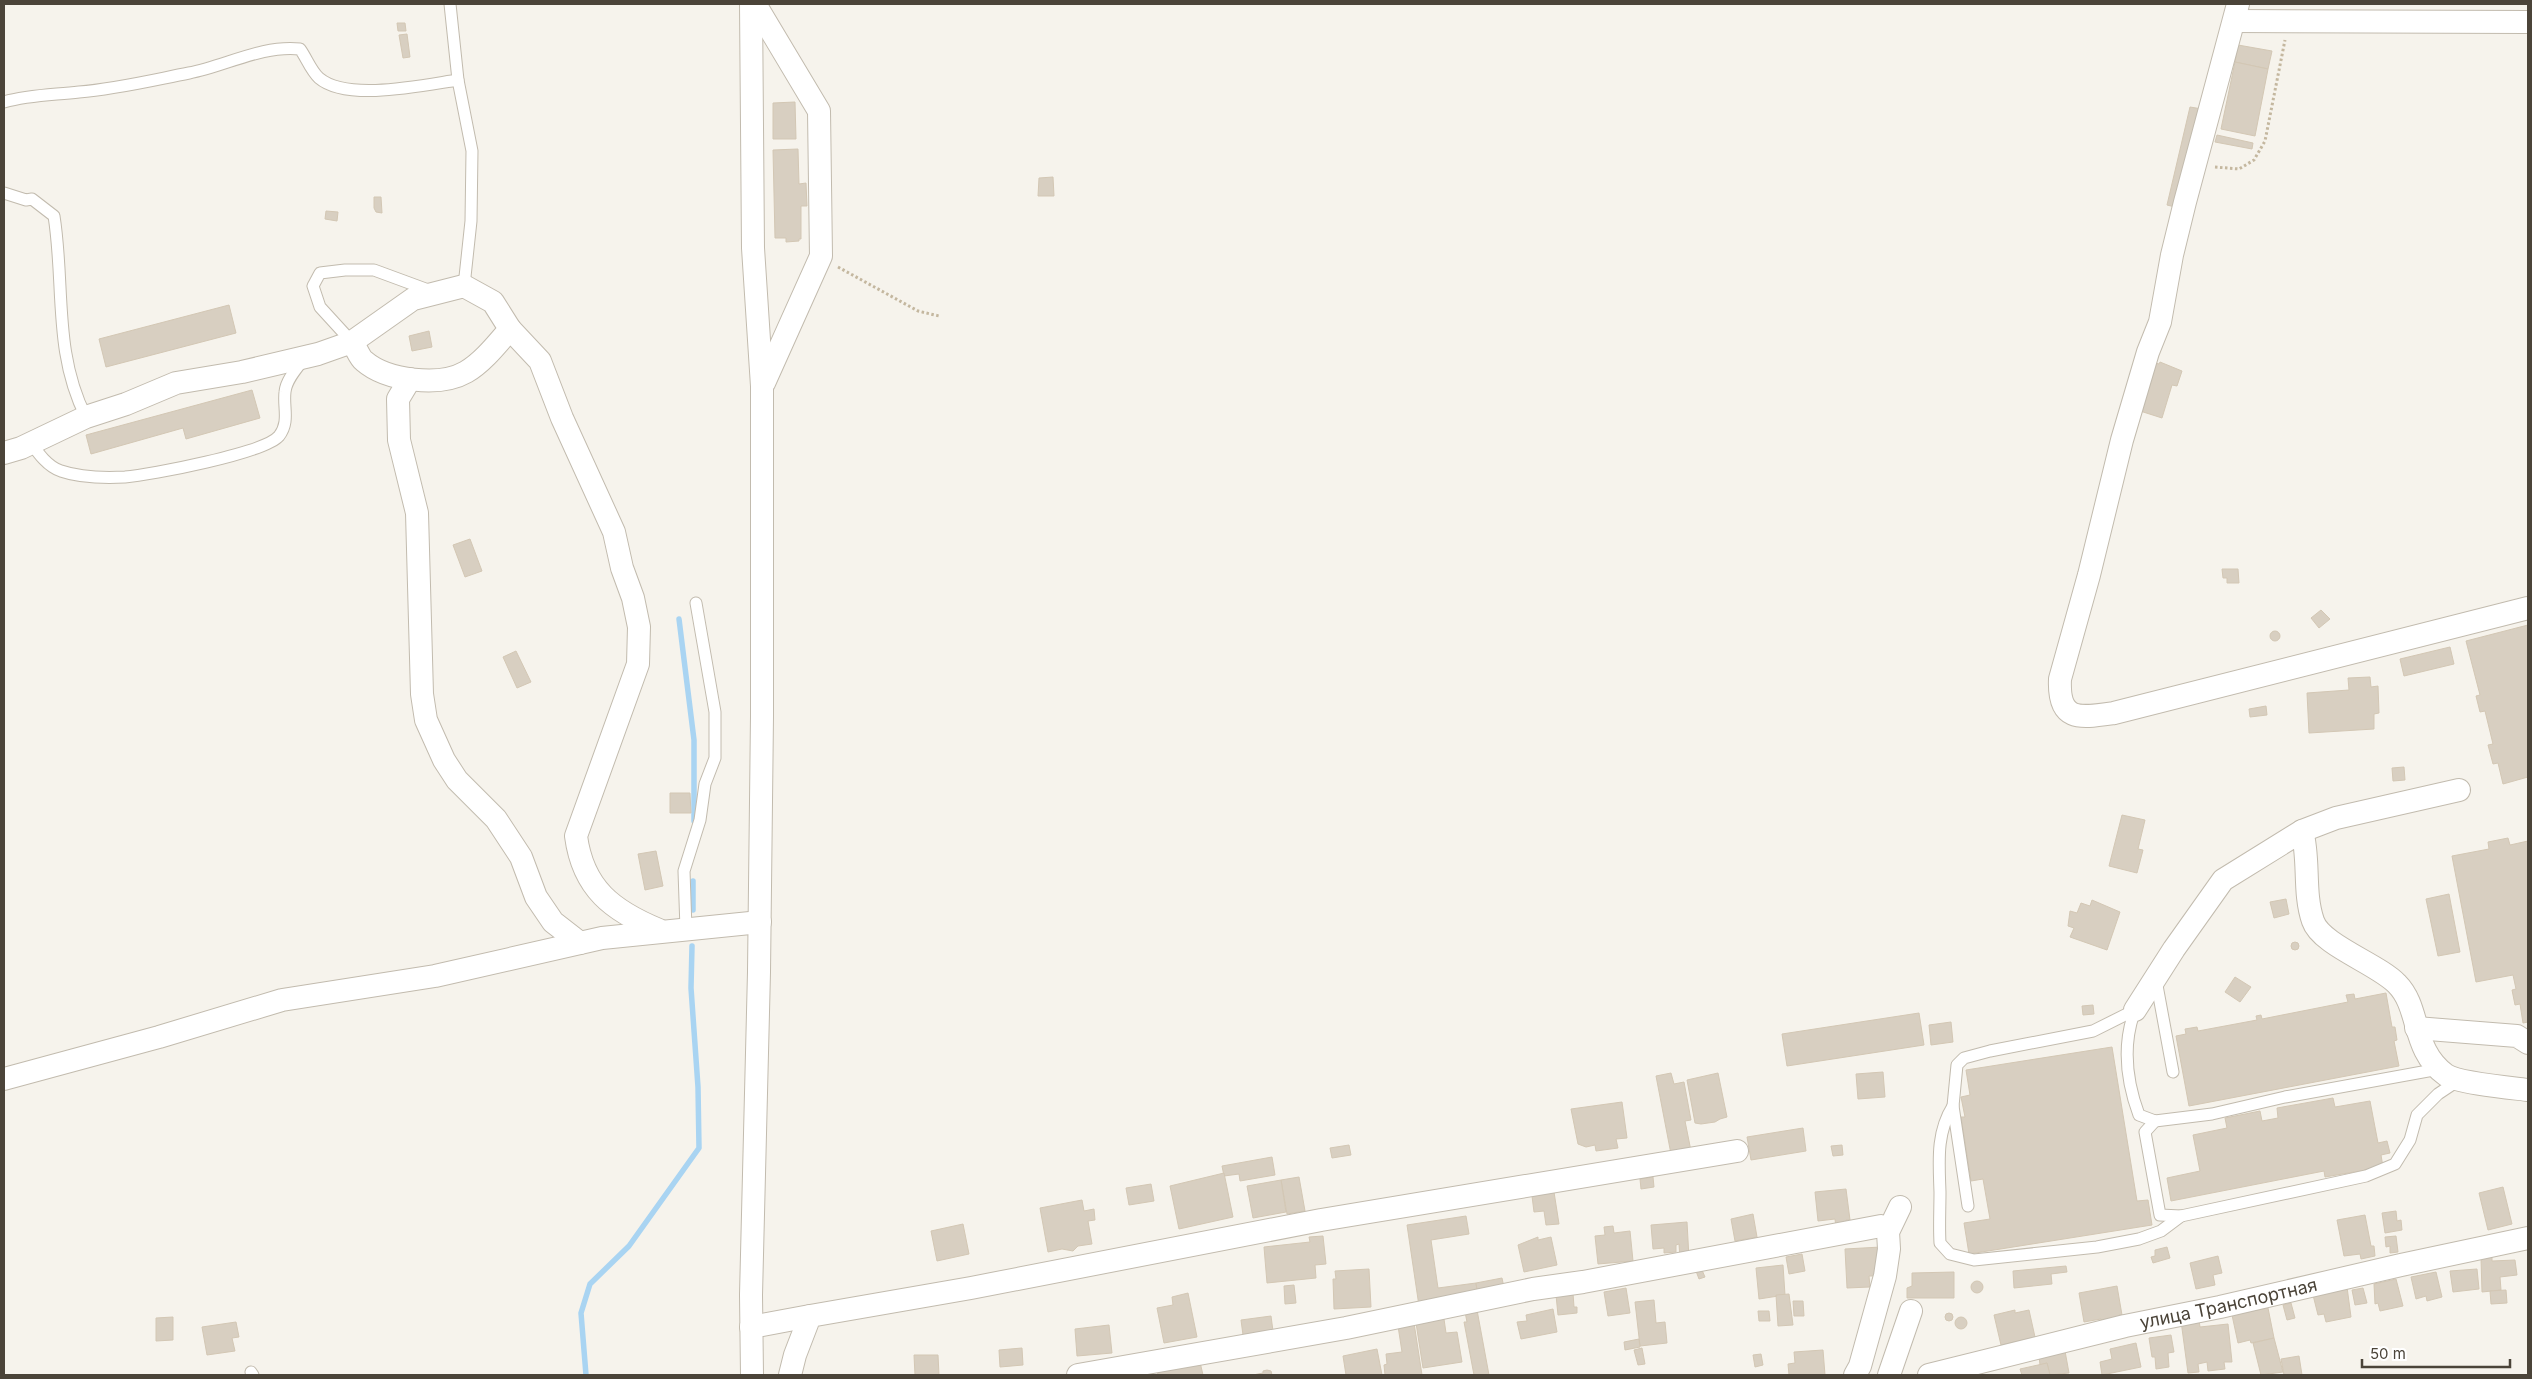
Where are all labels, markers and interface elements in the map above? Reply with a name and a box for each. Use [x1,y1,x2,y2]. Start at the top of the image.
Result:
street label: улица Транспортная [2138,1274,2319,1333]
scale bar [2362,1336,2510,1368]
text: 50 m [2370,1344,2406,1363]

